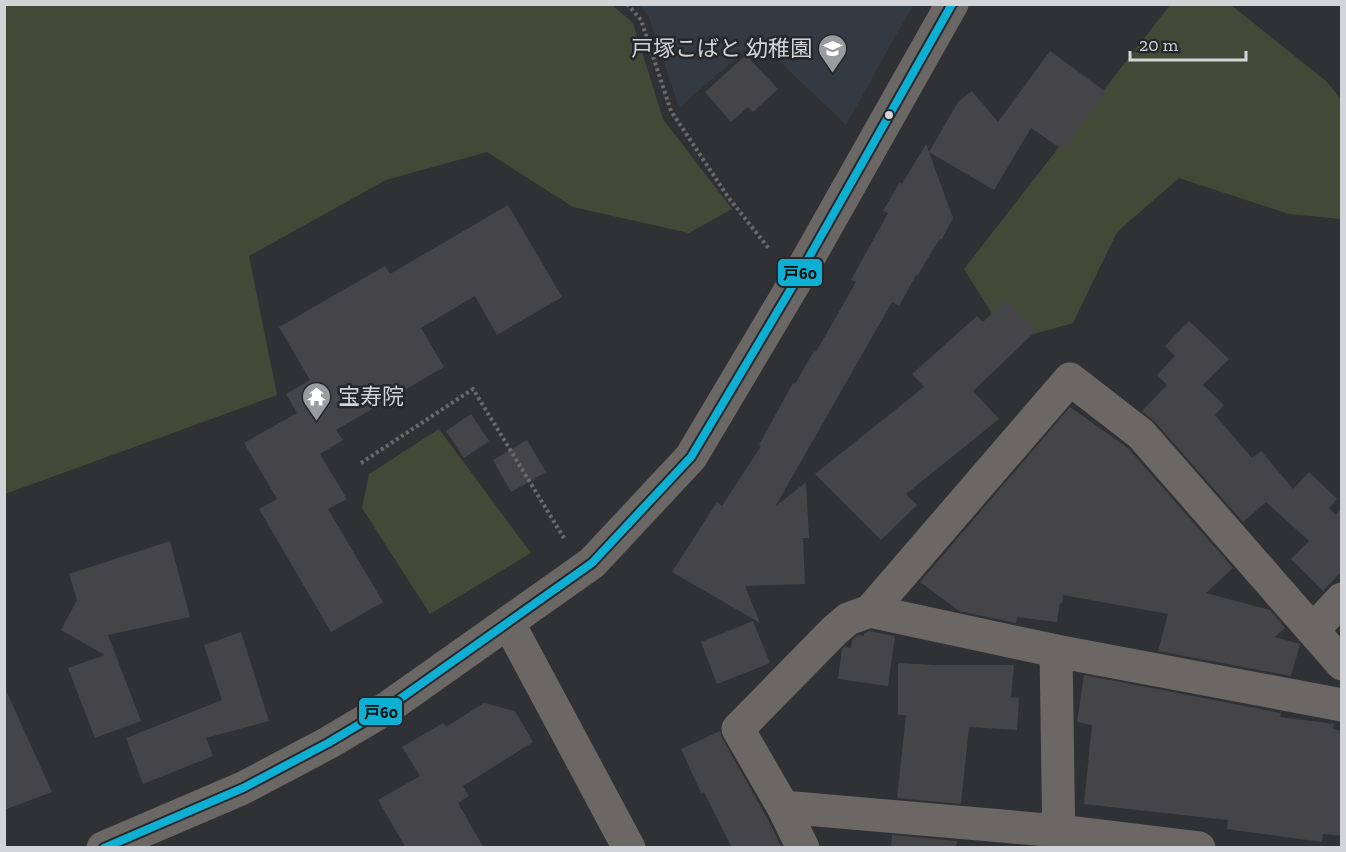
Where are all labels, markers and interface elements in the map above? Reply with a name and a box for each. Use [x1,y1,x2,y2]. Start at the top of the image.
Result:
scale bar [1130,24,1246,62]
school or university icon: 戸塚こばと 幼稚園 [817,32,849,74]
text: 20 m [1139,34,1179,56]
place label: 戸塚こばと 幼稚園 [631,35,812,62]
unlabelled marker [883,109,895,121]
line badge: 戸60 [777,258,823,287]
text: 戸60 [783,264,817,283]
temple icon: 宝寿院 [301,380,333,422]
place label: 宝寿院 [338,383,404,410]
line badge: 戸60 [358,697,403,726]
text: 戸60 [364,703,398,722]

